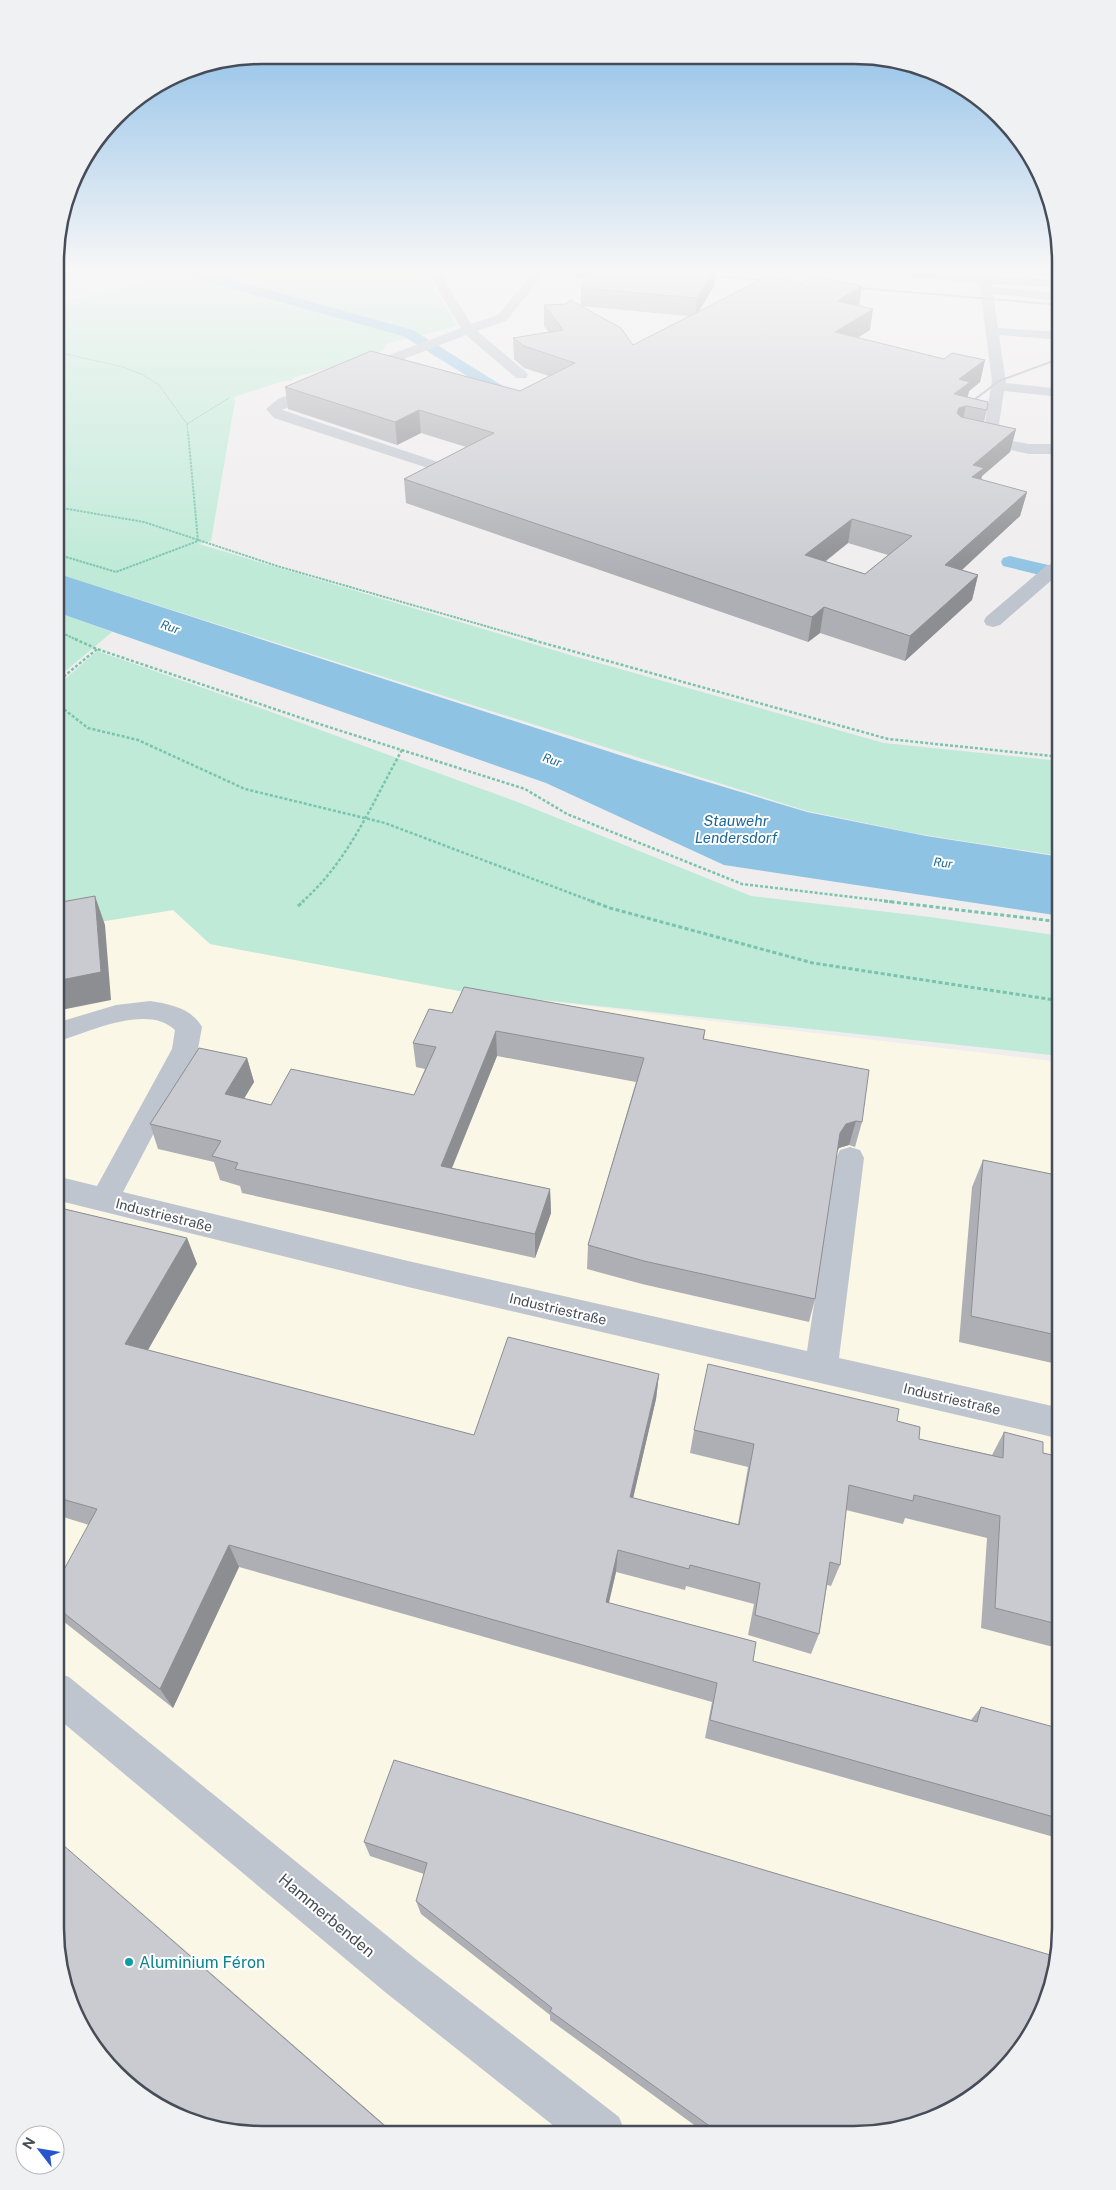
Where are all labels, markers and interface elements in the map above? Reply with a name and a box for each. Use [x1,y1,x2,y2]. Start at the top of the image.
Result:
water label: Rur [159,617,182,637]
water label: Rur [541,750,564,770]
water label: Stauwehr Lendersdorf [695,812,779,846]
water label: Rur [933,855,954,871]
street label: Industriestraße [114,1195,214,1235]
street label: Industriestraße [508,1290,608,1328]
street label: Industriestraße [902,1380,1002,1418]
street label: Hammerbenden [275,1870,379,1961]
place label: Aluminium Féron [139,1953,265,1972]
marker: Aluminium Féron [123,1956,135,1968]
north arrow [15,2125,65,2175]
text: N [19,2134,39,2152]

